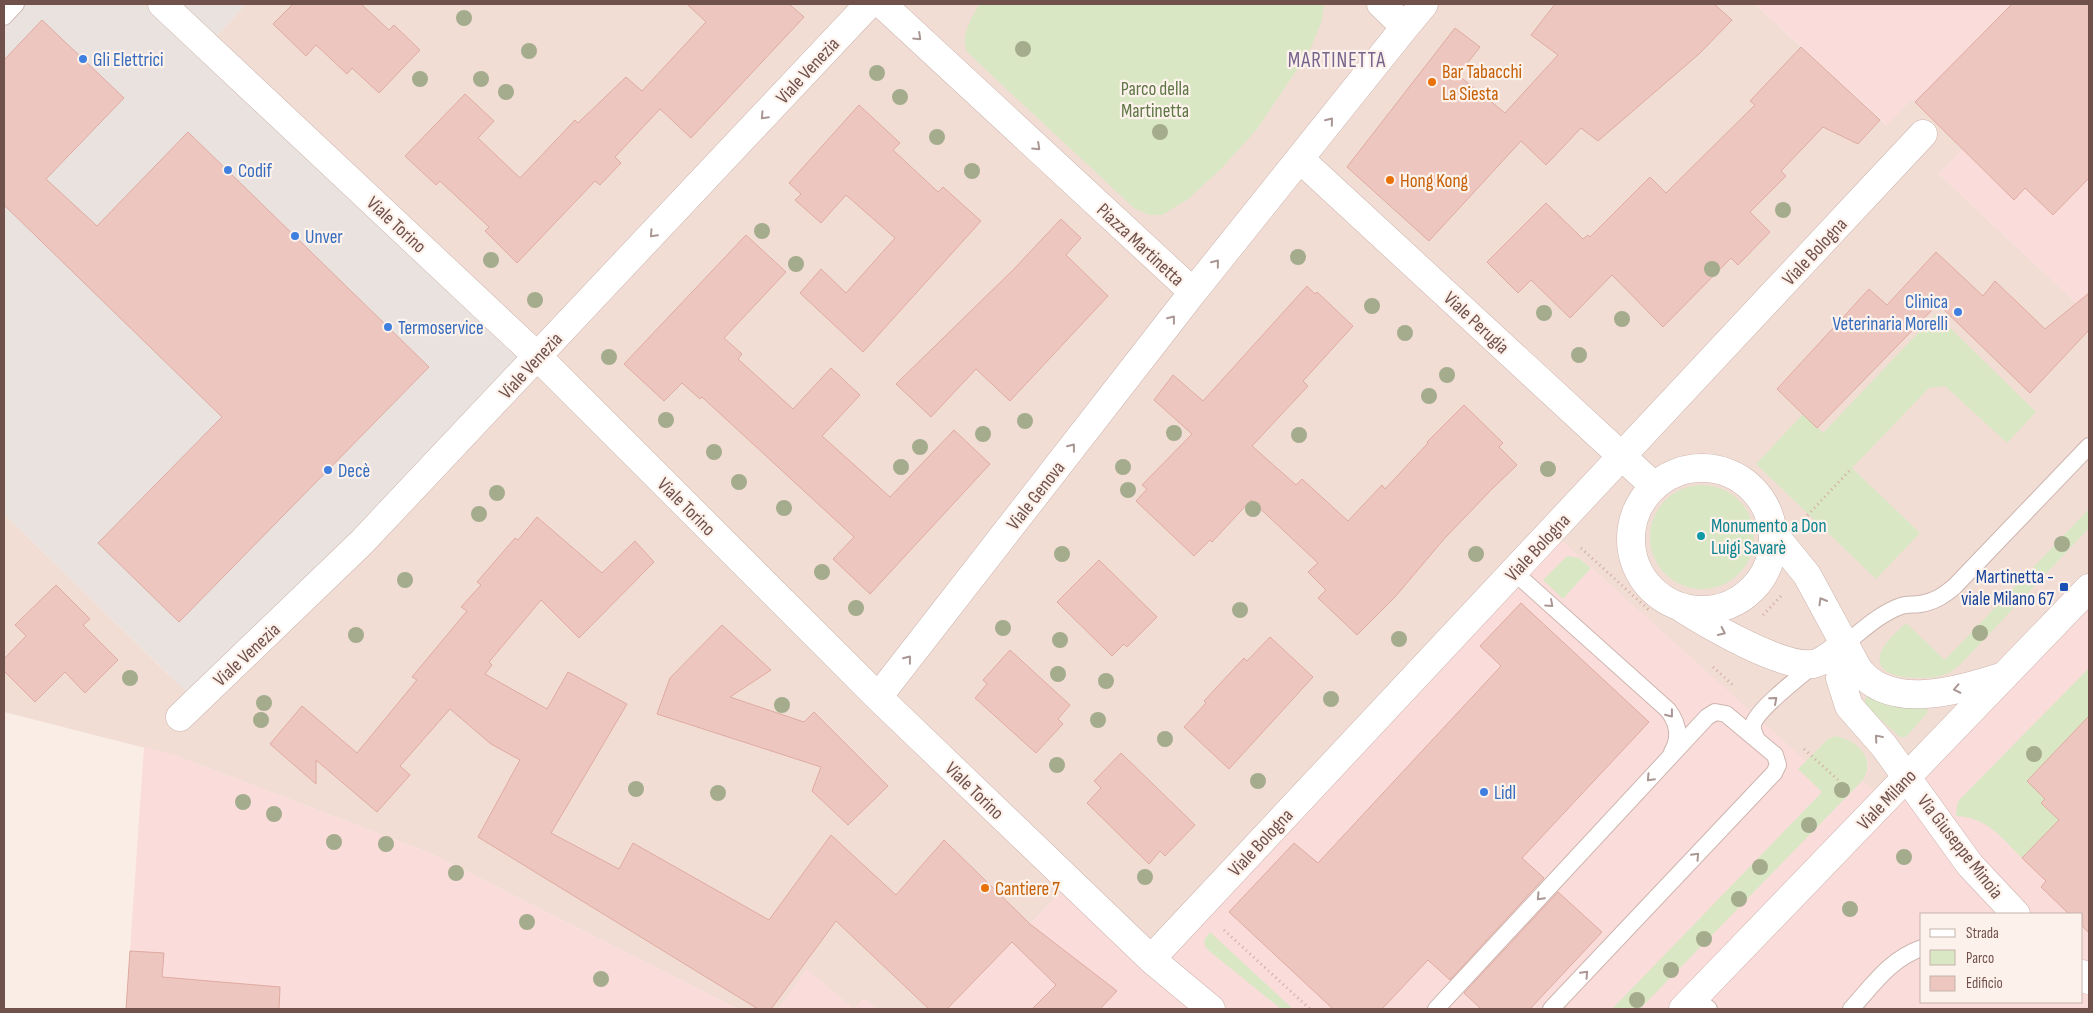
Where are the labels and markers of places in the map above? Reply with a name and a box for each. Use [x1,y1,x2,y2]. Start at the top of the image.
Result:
place label: Gli Elettrici [93,49,164,72]
marker: Gli Elettrici [77,53,89,65]
place label: Bar Tabacchi La Siesta [1442,61,1522,106]
marker: Bar Tabacchi La Siesta [1426,76,1438,88]
place label: Codif [238,160,272,183]
marker: Codif [222,164,234,176]
place label: Hong Kong [1400,170,1469,193]
marker: Hong Kong [1384,174,1396,186]
place label: Unver [305,226,343,249]
marker: Unver [289,230,301,242]
place label: Clinica Veterinaria Morelli [1832,291,1948,336]
marker: Clinica Veterinaria Morelli [1952,306,1964,318]
place label: Termoservice [398,317,484,340]
marker: Termoservice [382,321,394,333]
place label: Decè [338,460,370,483]
marker: Decè [322,464,334,476]
place label: Monumento a Don Luigi Savarè [1711,515,1827,560]
marker: Monumento a Don Luigi Savarè [1695,530,1707,542]
place label: Martinetta - viale Milano 67 [1961,566,2054,611]
marker: Martinetta - viale Milano 67 [2058,581,2070,593]
place label: Lidl [1494,782,1516,805]
marker: Lidl [1478,786,1490,798]
place label: Cantiere 7 [995,878,1060,901]
marker: Cantiere 7 [979,882,991,894]

